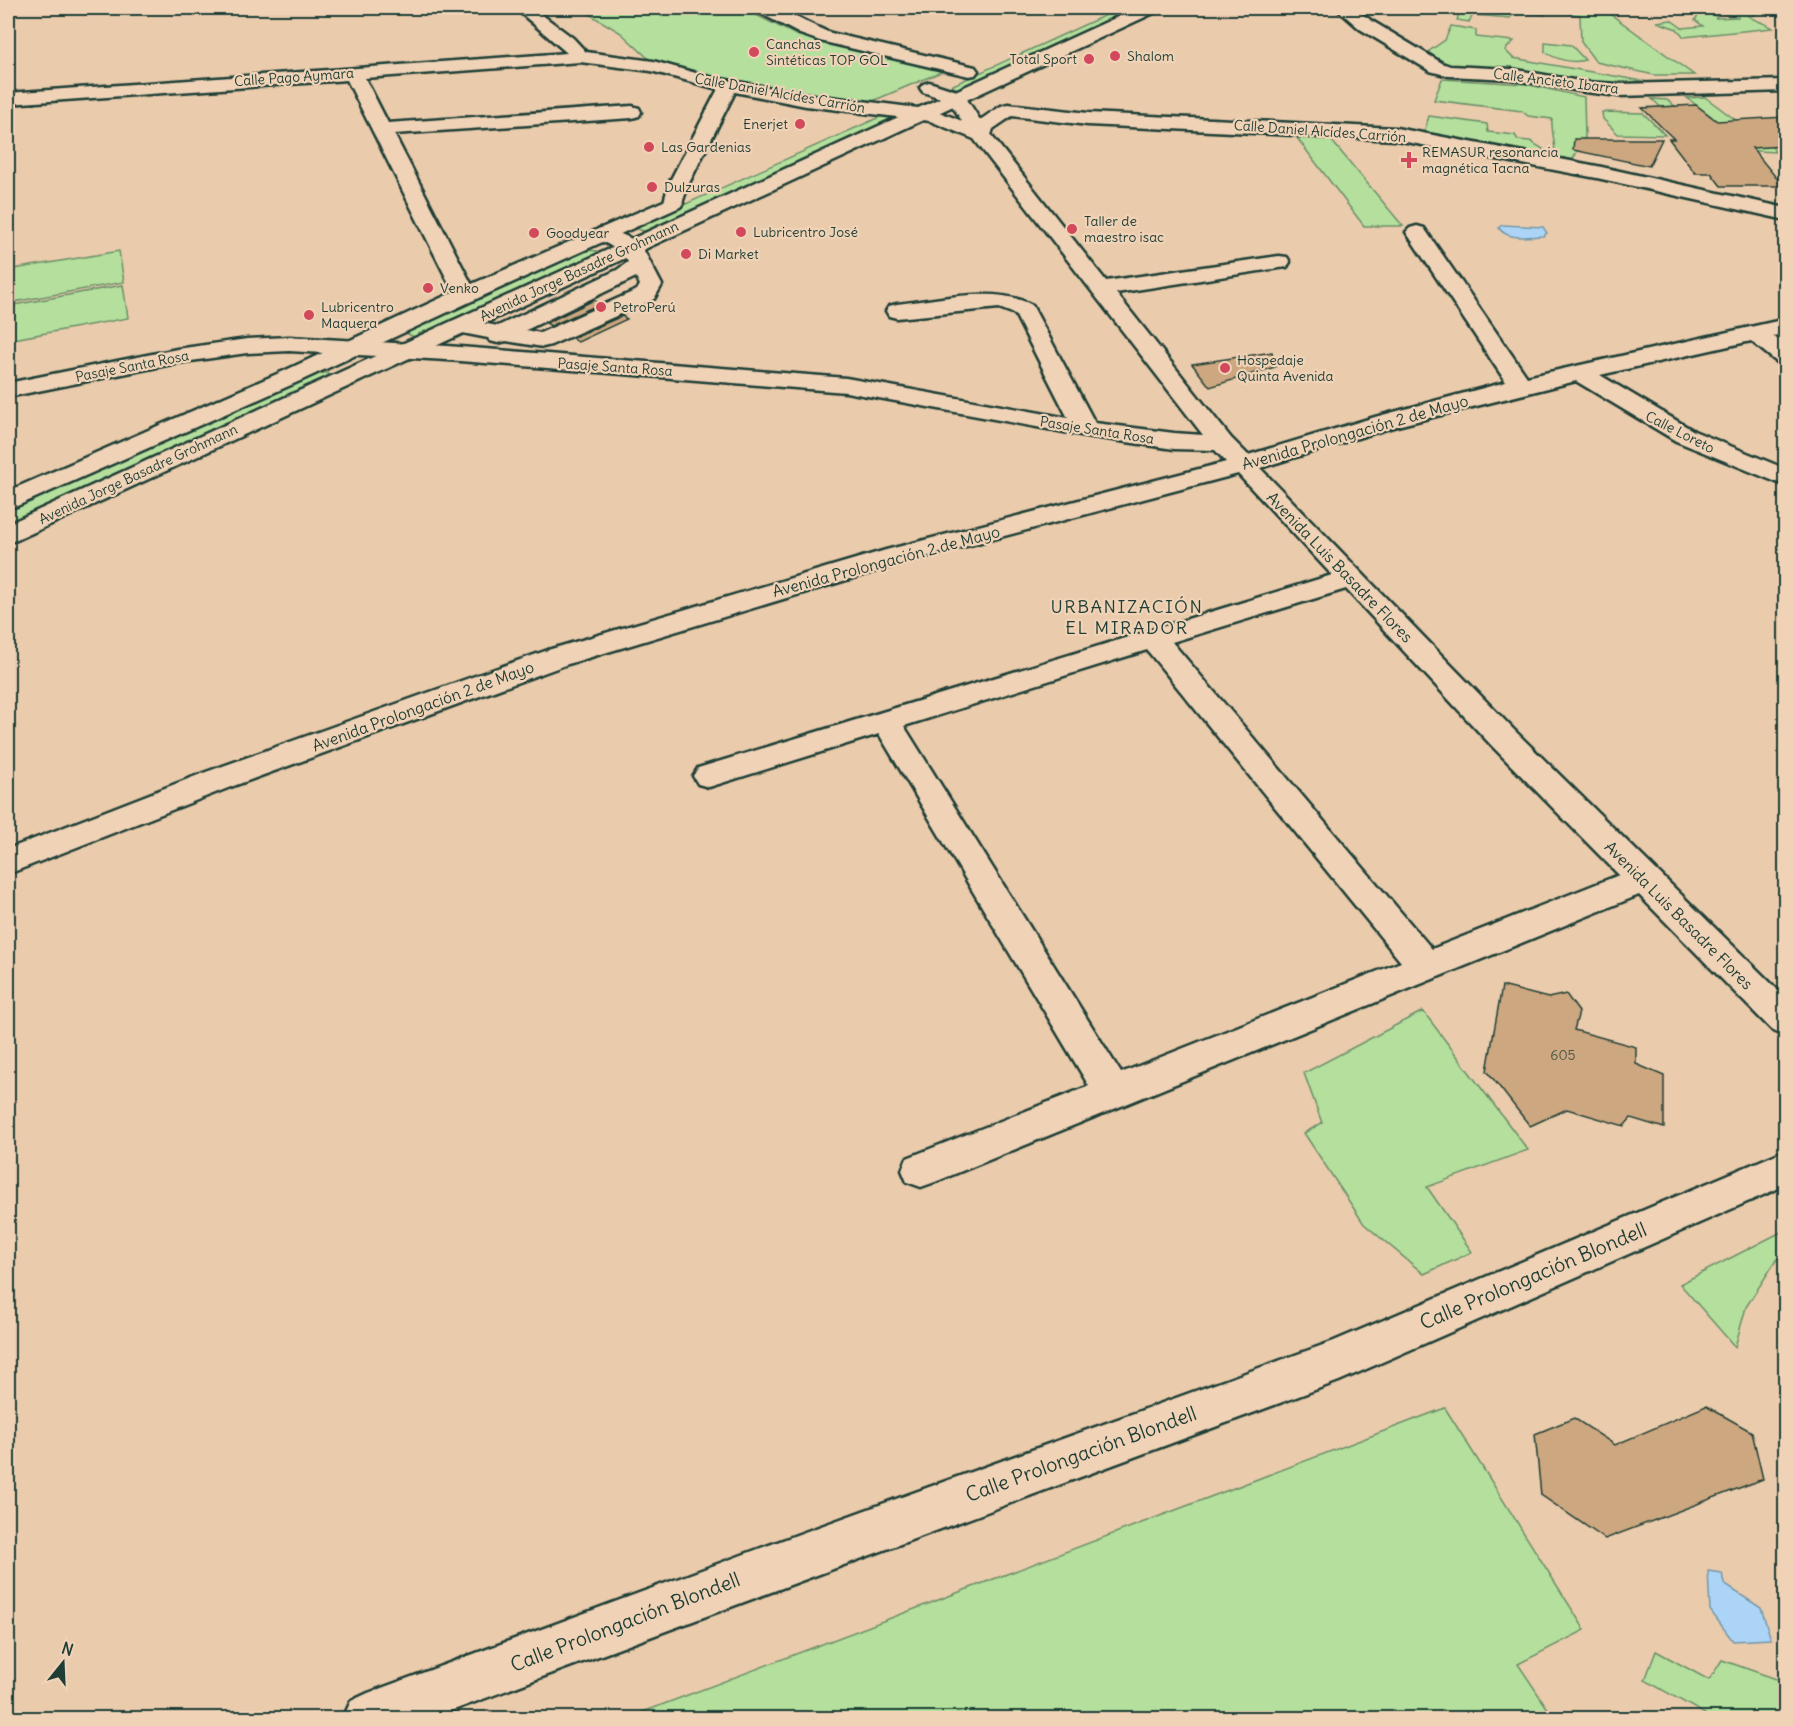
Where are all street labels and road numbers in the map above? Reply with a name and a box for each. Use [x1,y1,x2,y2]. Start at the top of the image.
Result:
street label: Calle Pago Aymara [233,64,355,90]
street label: Calle Ancieto Ibarra [1492,64,1620,98]
street label: Calle Daniel Alcídes Carrión [693,69,867,117]
street label: Calle Daniel Alcídes Carrión [1233,116,1407,146]
street label: Avenida Jorge Basadre Grohmann [477,217,681,325]
street label: Pasaje Santa Rosa [74,346,190,386]
street label: Pasaje Santa Rosa [557,354,673,380]
street label: Avenida Prolongación 2 de Mayo [1239,390,1471,474]
street label: Calle Loreto [1643,407,1718,457]
street label: Pasaje Santa Rosa [1039,412,1155,448]
street label: Avenida Jorge Basadre Grohmann [36,420,240,528]
street label: Avenida Luis Basadre Flores [1263,487,1417,647]
street label: Avenida Prolongación 2 de Mayo [770,521,1002,601]
street label: Avenida Prolongación 2 de Mayo [309,656,537,756]
street label: Avenida Luis Basadre Flores [1601,837,1757,993]
street label: Calle Prolongación Blondell [1416,1216,1650,1335]
street label: Calle Prolongación Blondell [962,1400,1200,1507]
street label: Calle Prolongación Blondell [506,1566,743,1677]

